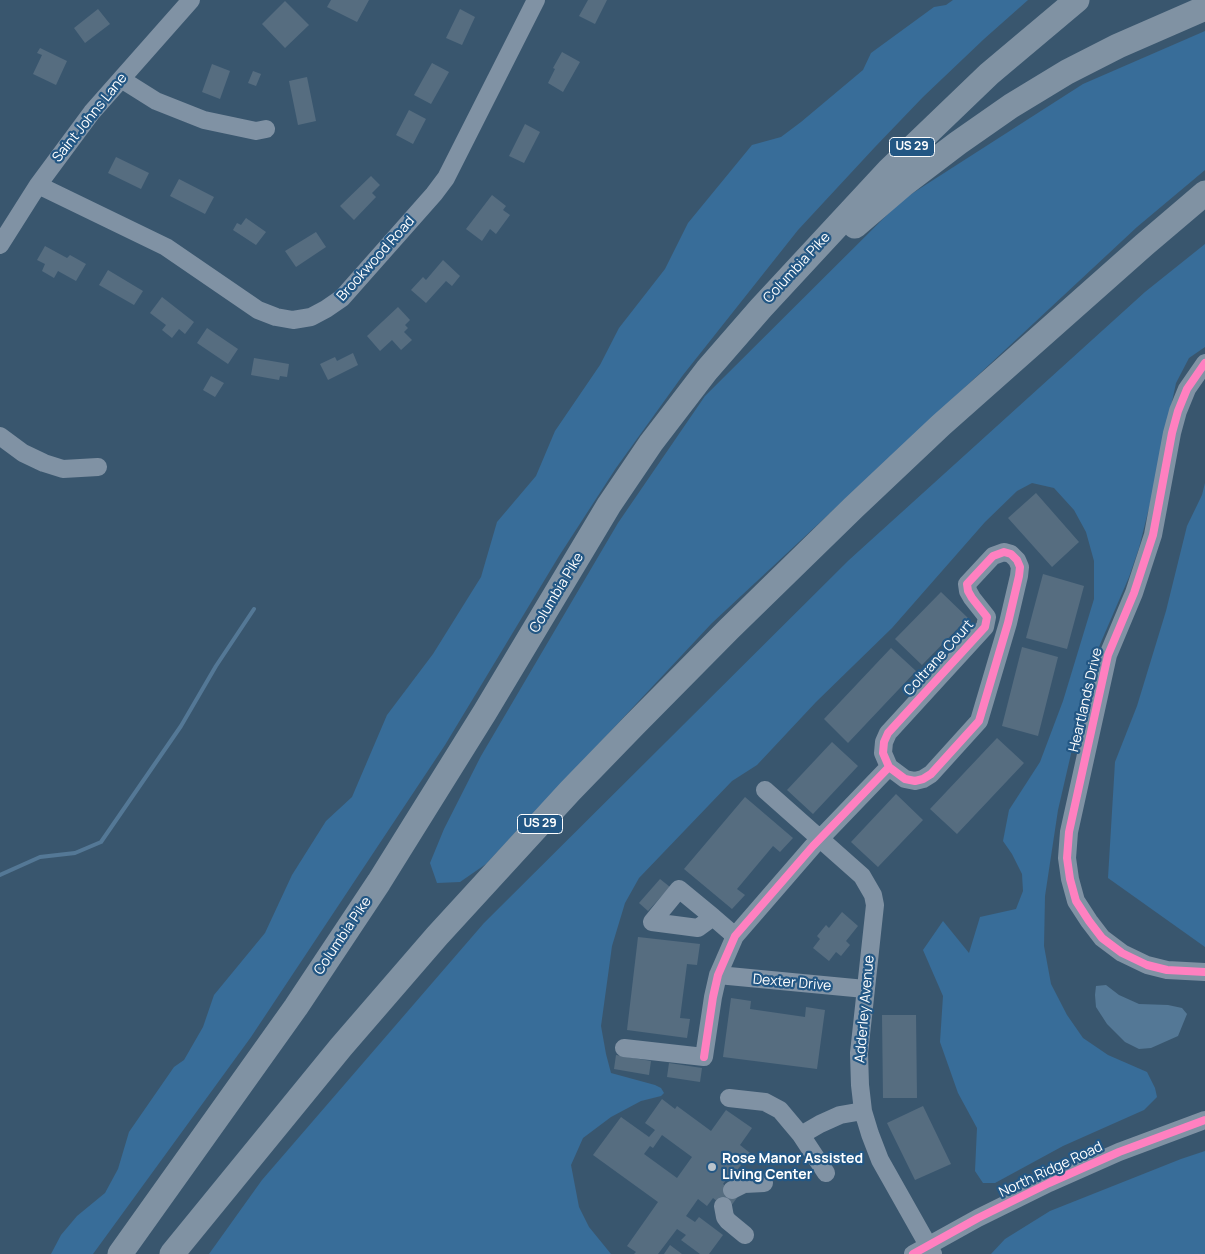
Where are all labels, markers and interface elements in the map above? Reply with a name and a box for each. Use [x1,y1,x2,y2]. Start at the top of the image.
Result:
street label: Saint Johns Lane [49,70,131,166]
road number: US 29 [890,138,934,156]
street label: Brookwood Road [334,213,418,305]
street label: Columbia Pike [760,229,834,307]
street label: Columbia Pike [526,550,588,636]
street label: Coltrane Court [901,617,977,699]
street label: Heartlands Drive [1066,646,1106,754]
road number: US 29 [518,814,562,834]
street label: Columbia Pike [311,894,375,978]
street label: Adderley Avenue [852,954,878,1064]
street label: Dexter Drive [752,971,832,995]
street label: North Ridge Road [996,1139,1106,1201]
place label: Rose Manor Assisted Living Center [722,1151,863,1184]
marker: Rose Manor Assisted Living Center [706,1161,718,1173]

